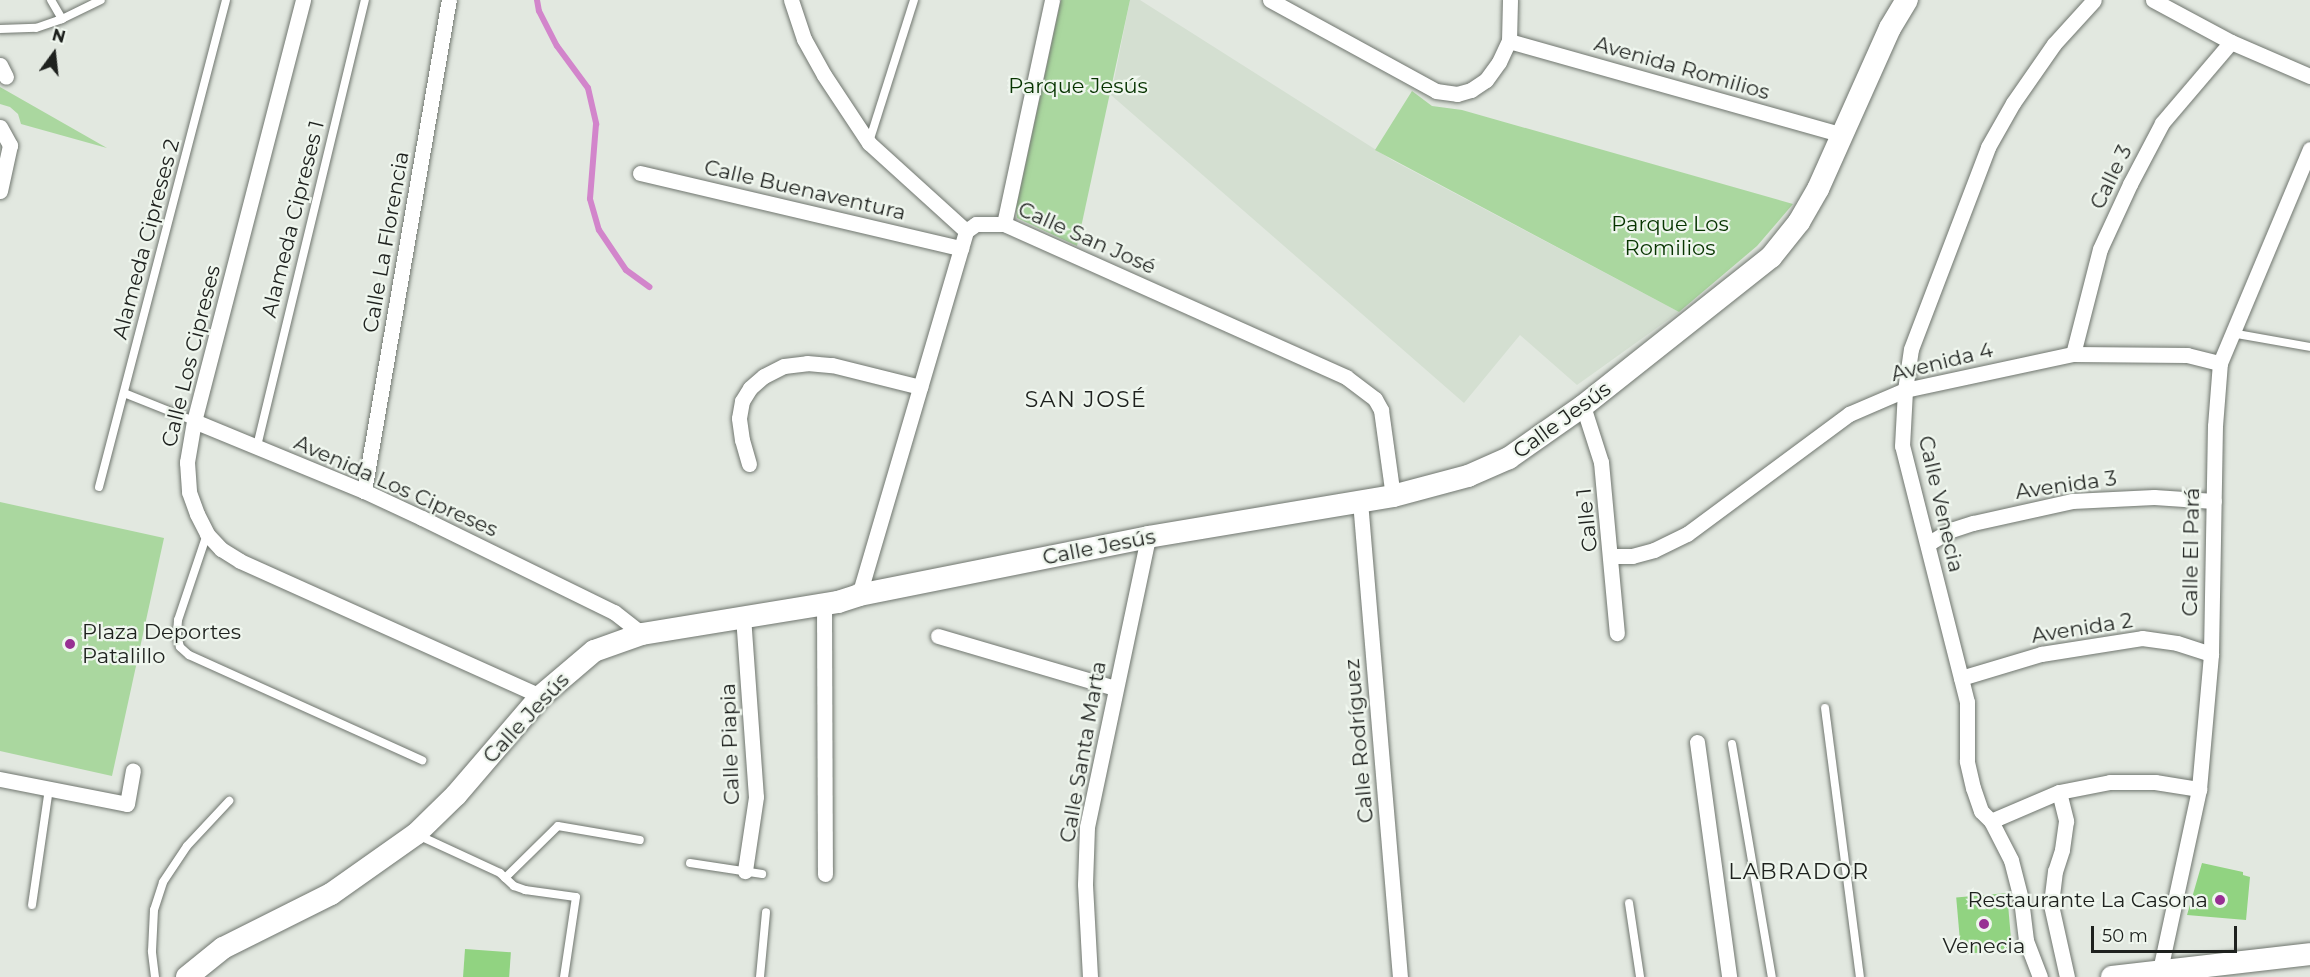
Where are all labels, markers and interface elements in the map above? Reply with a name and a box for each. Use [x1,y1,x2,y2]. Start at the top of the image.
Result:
north arrow [24,24,84,84]
text: N [50,25,67,47]
street label: Avenida Romilios [1591,31,1773,105]
park label: Parque Jesús [1008,73,1148,99]
street label: Alameda Cipreses 1 [256,118,330,320]
street label: Alameda Cipreses 2 [107,136,185,342]
street label: Calle 3 [2085,141,2137,213]
street label: Calle La Florencia [358,149,414,335]
street label: Calle Buenaventura [702,155,908,225]
street label: Calle San José [1014,196,1160,280]
park label: Parque Los Romilios [1611,211,1729,261]
street label: Calle Los Cipreses [156,262,226,450]
street label: Avenida 4 [1888,337,1996,387]
street label: Calle Jesús [1508,376,1616,464]
district label: SAN JOSÉ [1025,387,1147,413]
street label: Avenida Los Cipreses [290,430,502,542]
street label: Calle Venecia [1913,433,1969,575]
street label: Avenida 3 [2014,465,2118,505]
street label: Calle 1 [1571,487,1603,553]
street label: Calle El Pará [2177,487,2205,617]
street label: Calle Jesús [1040,524,1158,570]
street label: Avenida 2 [2030,608,2134,648]
place label: Plaza Deportes Patalillo [82,619,241,669]
marker: Plaza Deportes Patalillo [63,637,77,651]
street label: Calle Rodríguez [1339,658,1379,824]
street label: Calle Santa Marta [1055,659,1111,845]
street label: Calle Jesús [478,668,574,768]
street label: Calle Piapia [715,683,745,805]
district label: LABRADOR [1728,859,1870,885]
place label: Restaurante La Casona [1967,887,2208,913]
marker: Restaurante La Casona [2213,893,2227,907]
scale bar [2094,914,2240,952]
marker: Venecia [1977,917,1991,931]
text: 50 m [2102,925,2148,947]
place label: Venecia [1943,933,2025,959]

